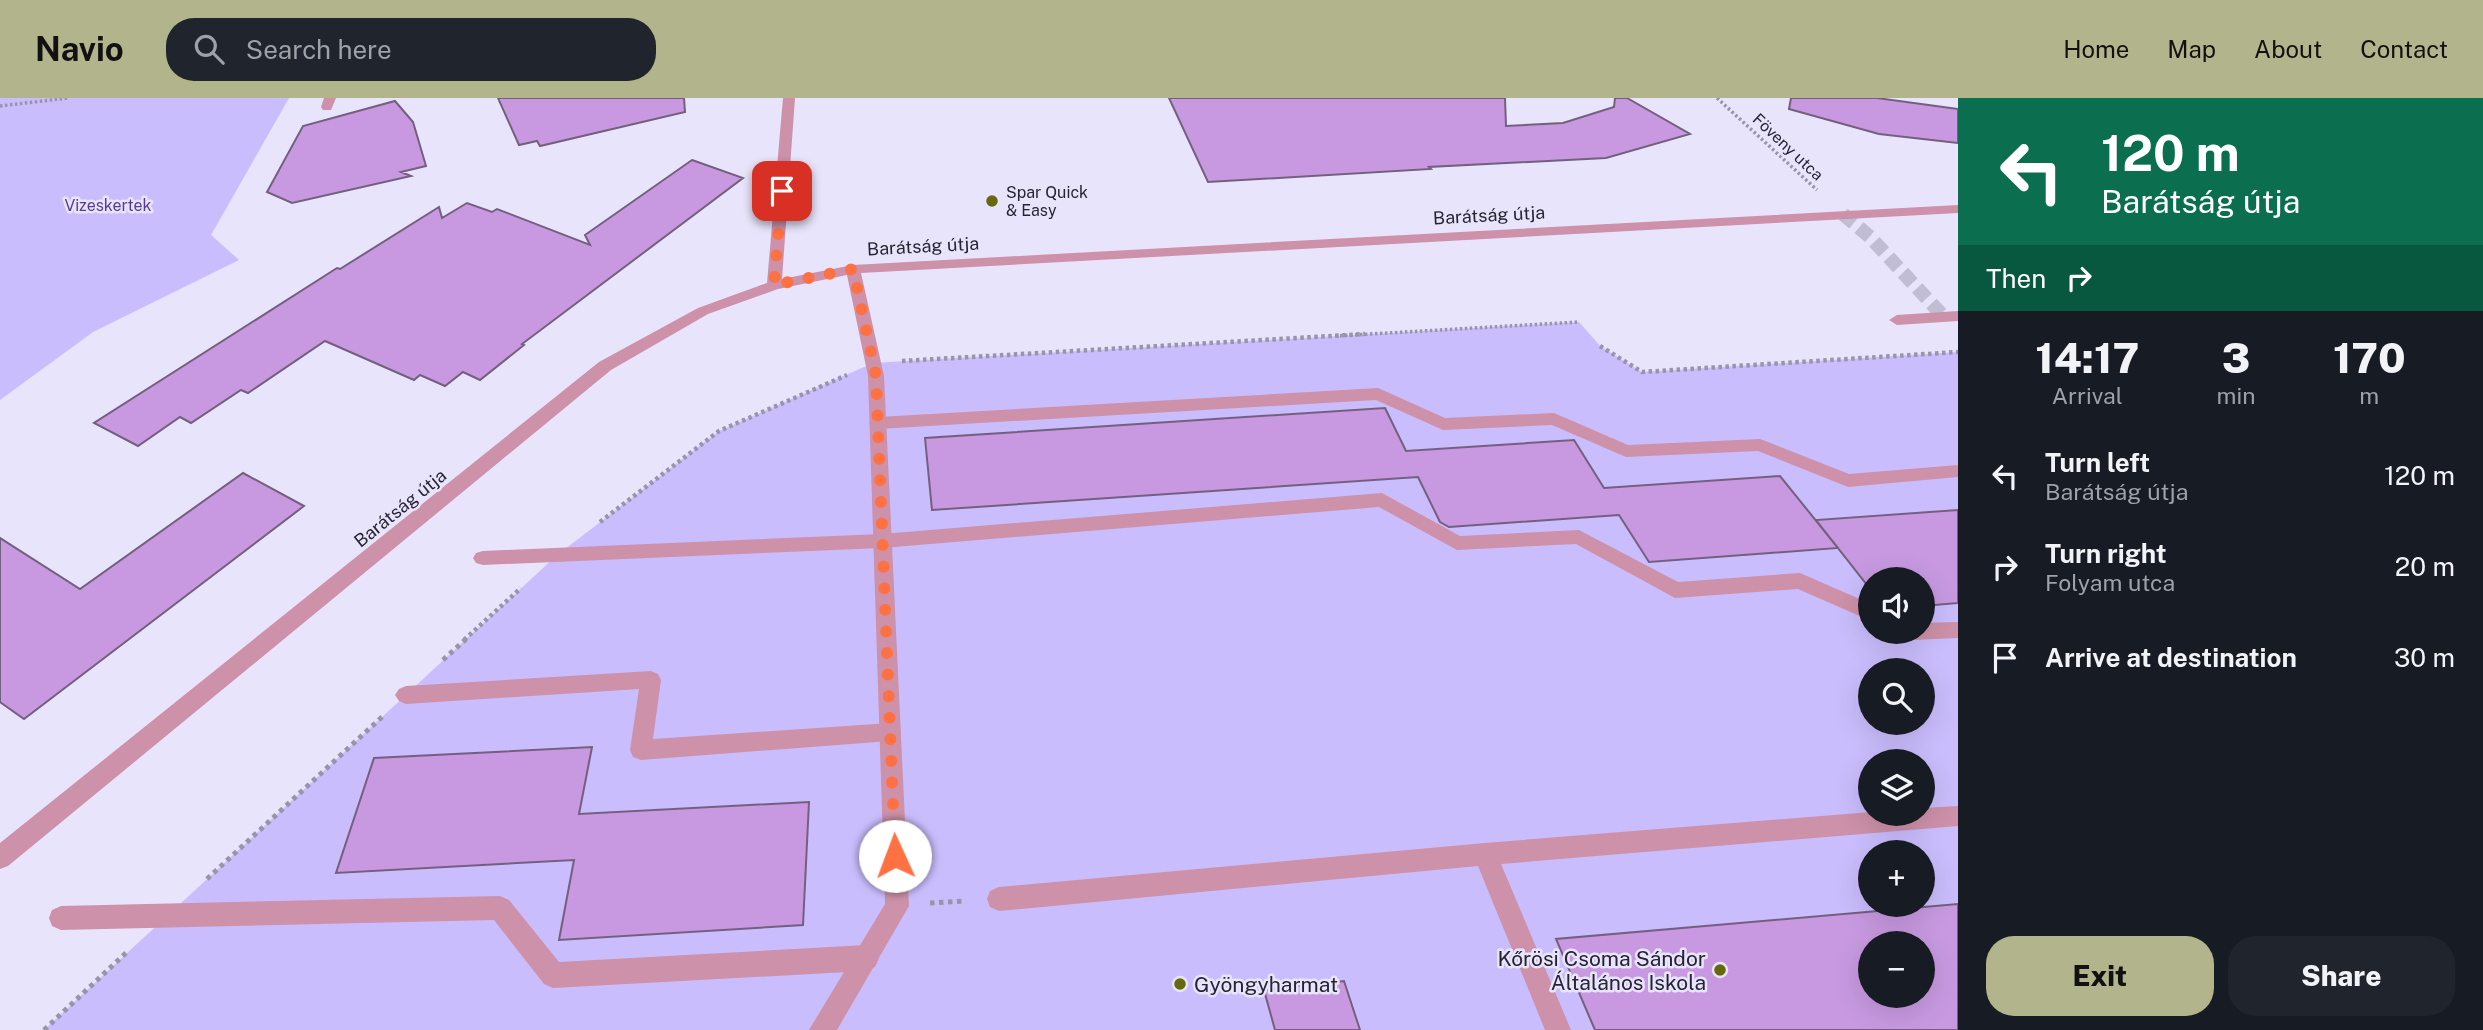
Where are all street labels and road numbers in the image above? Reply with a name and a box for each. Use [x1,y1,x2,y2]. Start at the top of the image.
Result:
street label: Föveny utca [1749,110,1827,184]
street label: Barátság útja [1432,202,1546,228]
street label: Barátság útja [866,233,980,259]
street label: Barátság útja [350,465,450,551]

